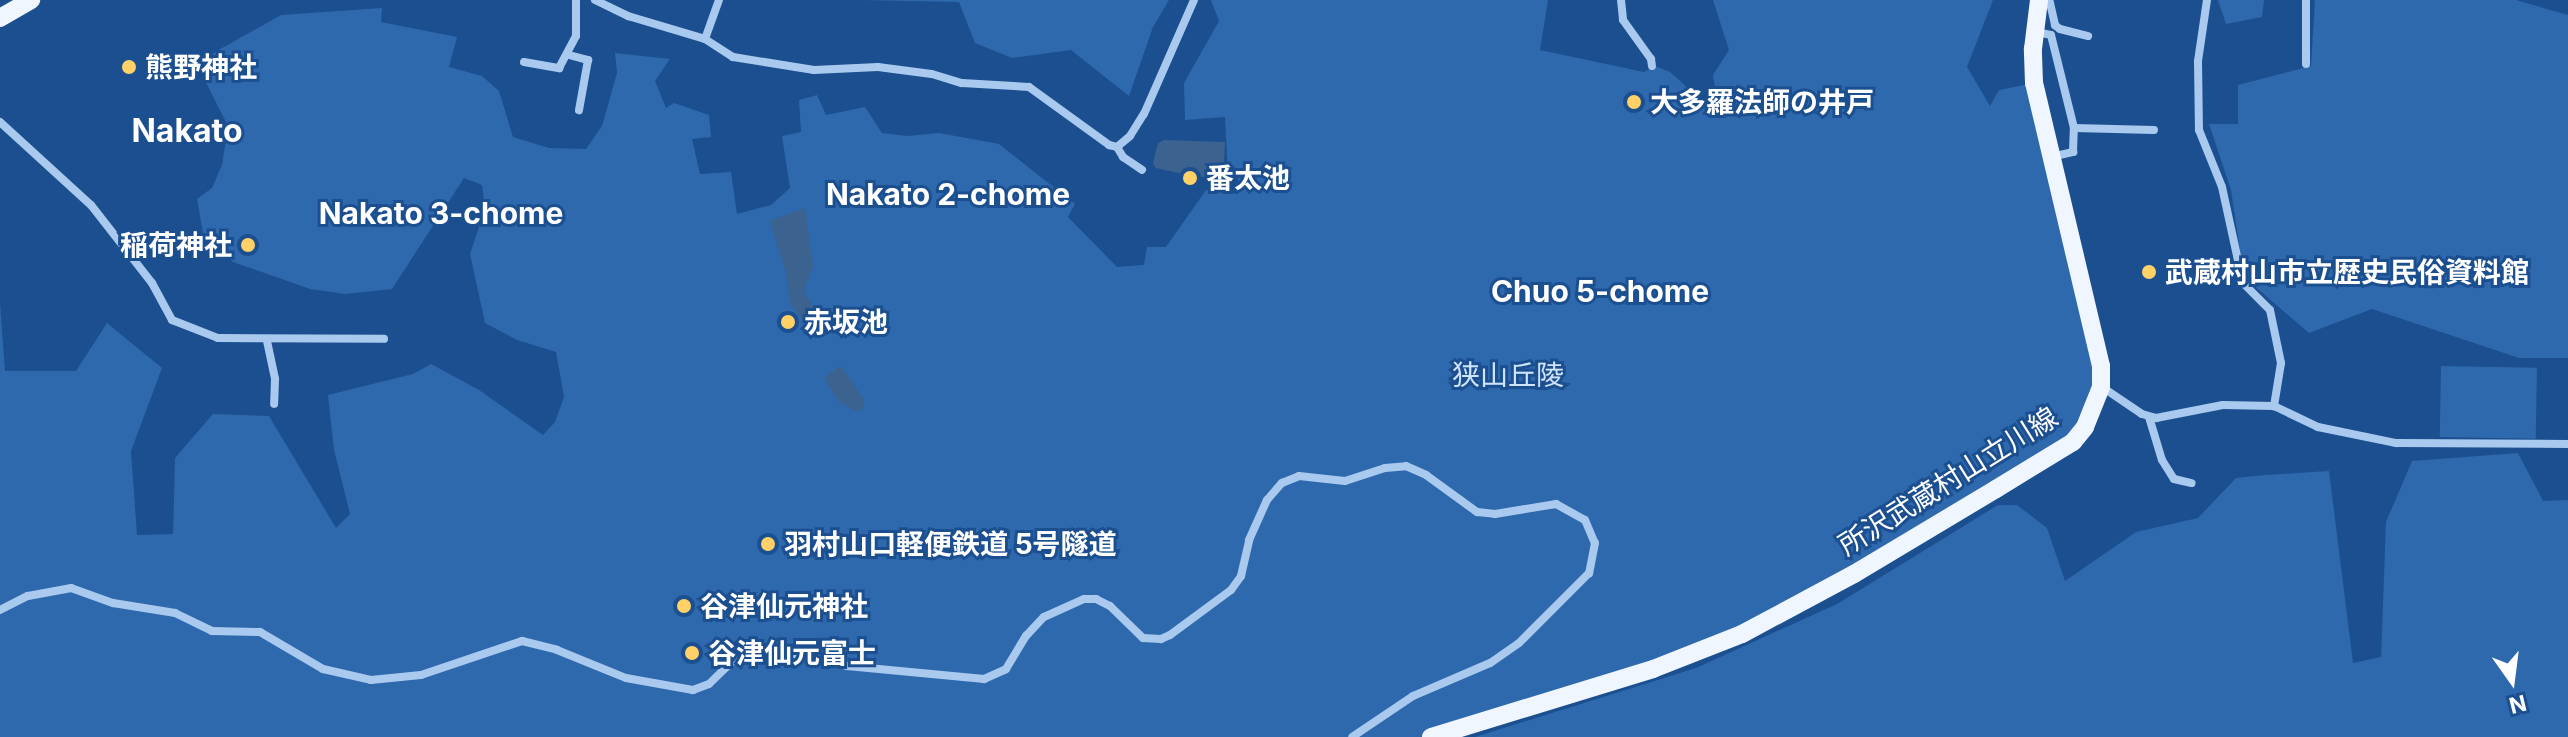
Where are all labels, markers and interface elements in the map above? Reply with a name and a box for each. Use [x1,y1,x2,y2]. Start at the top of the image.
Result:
place label: 熊野神社 [145,50,257,84]
marker: 熊野神社 [120,58,138,76]
place label: 大多羅法師の井戸 [1650,85,1874,119]
marker: 大多羅法師の井戸 [1625,93,1643,111]
district label: Nakato [131,112,243,150]
place label: 番太池 [1206,161,1290,195]
marker: 番太池 [1181,169,1199,187]
district label: Nakato 2-chome [826,176,1070,212]
district label: Nakato 3-chome [319,195,563,231]
place label: 稲荷神社 [120,228,232,262]
marker: 稲荷神社 [239,236,257,254]
place label: 武蔵村山市立歴史民俗資料館 [2165,255,2529,289]
marker: 武蔵村山市立歴史民俗資料館 [2140,263,2158,281]
district label: Chuo 5-chome [1491,273,1709,309]
place label: 赤坂池 [804,305,888,339]
marker: 赤坂池 [779,313,797,331]
park label: 狭山丘陵 [1452,358,1564,392]
street label: 所沢武蔵村山立川線 [1832,400,2064,562]
place label: 羽村山口軽便鉄道 5号隧道 [784,527,1117,561]
marker: 羽村山口軽便鉄道 5号隧道 [759,535,777,553]
place label: 谷津仙元神社 [700,589,868,623]
marker: 谷津仙元神社 [675,597,693,615]
place label: 谷津仙元富士 [708,636,876,670]
north arrow [2472,641,2552,721]
marker: 谷津仙元富士 [683,644,701,662]
text: N [2507,690,2529,719]

